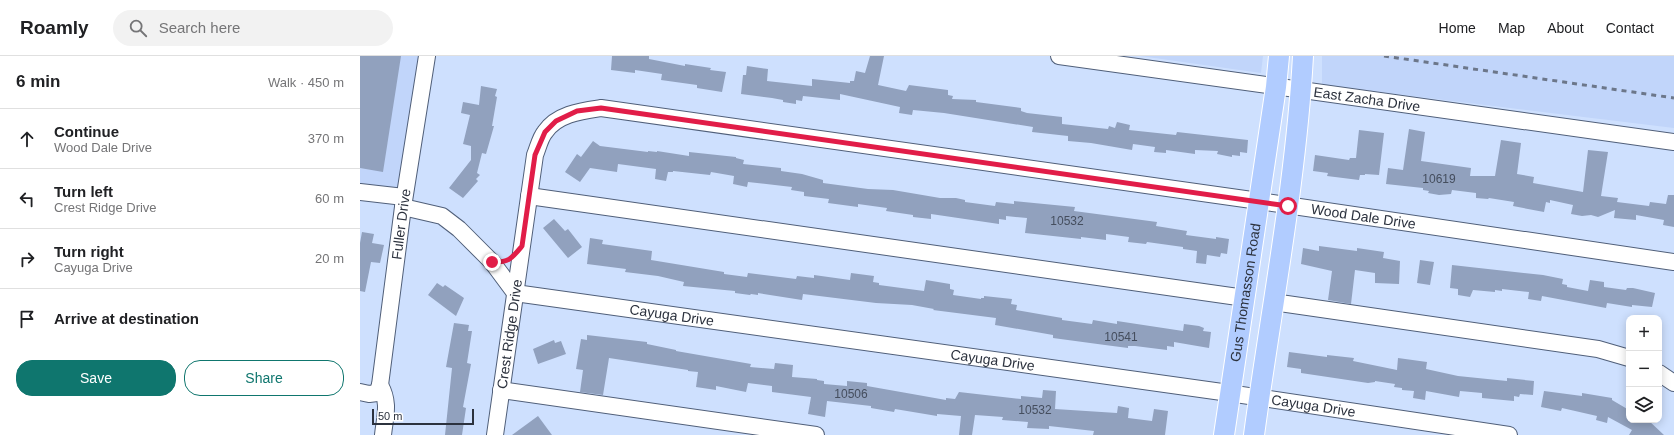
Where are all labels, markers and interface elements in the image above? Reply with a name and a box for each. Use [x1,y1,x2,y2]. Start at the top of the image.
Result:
search box [113,10,393,46]
text: Roamly [20,17,89,38]
icon: search [127,17,149,39]
text: Search here [159,19,240,36]
text: Home [1439,20,1476,36]
text: Map [1498,20,1525,36]
text: About [1547,20,1584,36]
text: Contact [1606,20,1654,36]
text: 6 min [16,72,60,91]
text: Walk · 450 m [268,75,344,90]
street label: East Zacha Drive [1313,84,1422,114]
text: Continue [54,123,119,140]
icon: ahead [16,128,38,150]
text: 370 m [308,131,344,146]
text: Wood Dale Drive [54,140,152,155]
house number: 10619 [1422,172,1456,186]
text: Turn left [54,183,113,200]
street label: Fuller Drive [388,187,414,261]
icon: left [16,188,38,210]
text: 60 m [315,191,344,206]
route start [1279,197,1297,215]
text: Crest Ridge Drive [54,200,157,215]
street label: Wood Dale Drive [1310,201,1417,232]
house number: 10532 [1050,214,1084,228]
street label: Gus Thomasson Road [1227,222,1264,363]
text: Turn right [54,243,124,260]
icon: right [16,248,38,270]
text: 20 m [315,251,344,266]
route end [483,253,501,271]
text: Cayuga Drive [54,260,133,275]
street label: Crest Ridge Drive [494,278,525,390]
street label: Cayuga Drive [629,301,715,329]
icon: arrive [16,308,38,330]
text: Arrive at destination [54,310,199,327]
map controls [1626,315,1662,423]
button: + [1626,315,1662,351]
house number: 10541 [1104,330,1138,344]
street label: Cayuga Drive [949,346,1036,374]
button: − [1626,351,1662,387]
button: Save [16,360,176,396]
button: Share [184,360,344,396]
house number: 10506 [834,387,868,401]
button: layers [1626,387,1662,423]
street label: Cayuga Drive [1270,391,1357,420]
house number: 10532 [1018,403,1052,417]
scale bar [372,407,474,426]
text: 50 m [378,410,402,422]

